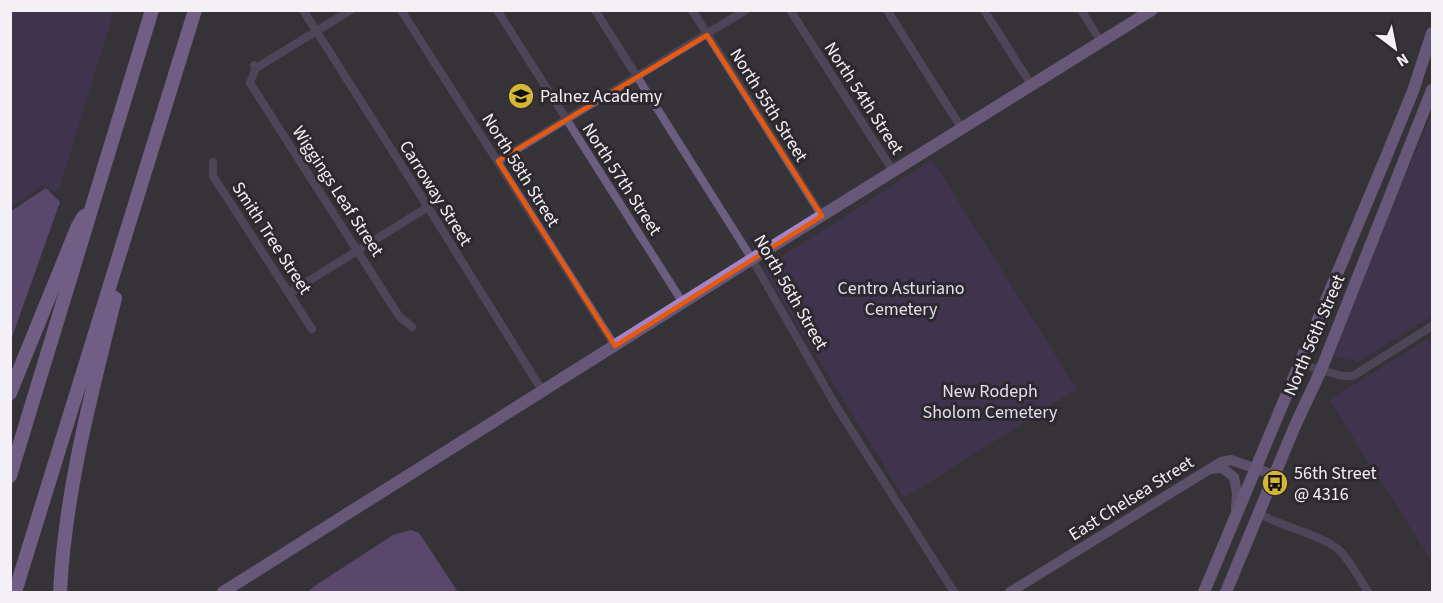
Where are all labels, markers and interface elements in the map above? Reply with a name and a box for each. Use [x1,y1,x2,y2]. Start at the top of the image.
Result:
north arrow [1365,18,1425,78]
street label: North 54th Street [818,37,909,159]
street label: North 55th Street [724,44,814,167]
text: N [1392,48,1413,72]
school or university icon: Palnez Academy [506,81,536,111]
place label: Palnez Academy [540,84,663,109]
street label: North 58th Street [476,109,566,232]
street label: North 57th Street [576,118,667,240]
street label: Wiggings Leaf Street [286,121,389,262]
street label: Carroway Street [393,136,478,251]
street label: Smith Tree Street [226,177,317,300]
street label: North 56th Street [747,230,834,355]
street label: North 56th Street [1278,271,1351,400]
park label: Centro Asturiano Cemetery [837,276,965,322]
park label: New Rodeph Sholom Cemetery [923,379,1058,425]
street label: East Chelsea Street [1064,450,1199,547]
place label: 56th Street @ 4316 [1294,461,1376,507]
bus stop icon: 56th Street @ 4316 [1260,468,1290,498]

